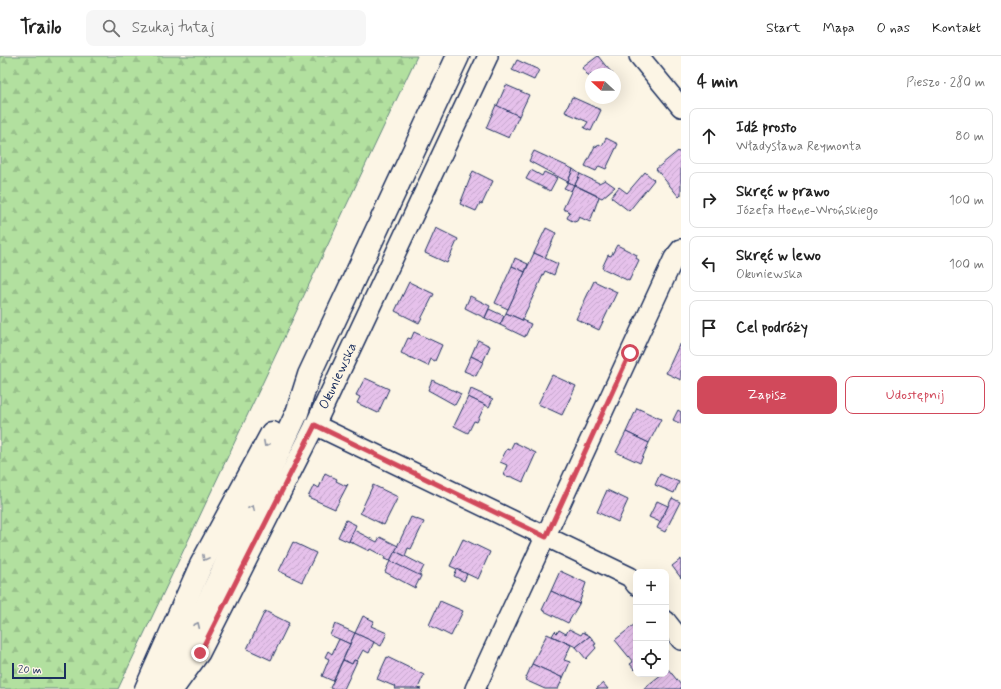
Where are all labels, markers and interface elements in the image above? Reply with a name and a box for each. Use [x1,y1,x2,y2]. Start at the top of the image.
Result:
search box [86,10,366,46]
text: Trailo [20,15,62,40]
icon: search [100,17,122,39]
text: Szukaj tutaj [132,18,215,38]
text: Start [766,19,801,37]
text: Mapa [823,19,855,37]
text: O nas [877,19,910,37]
text: Kontakt [932,19,981,37]
north arrow [585,68,621,104]
text: 4 min [697,71,738,93]
text: Pieszo · 280 m [906,74,985,91]
text: Idź prosto [736,118,797,138]
icon: ahead [698,125,720,147]
text: 80 m [955,128,984,145]
text: Władysława Reymonta [736,138,861,155]
text: Skręć w prawo [736,182,830,202]
icon: right [698,189,720,211]
text: 100 m [949,192,984,209]
text: Józefa Hoene-Wrońskiego [736,202,878,219]
text: Skręć w lewo [736,246,821,266]
icon: left [698,253,720,275]
text: 100 m [949,256,984,273]
text: Okuniewska [736,266,803,283]
icon: arrive [698,317,720,339]
text: Cel podróży [736,318,808,338]
street label: Okuniewska [315,340,361,412]
route start [621,344,639,362]
button: Zapisz [697,376,837,414]
button: Udostępnij [845,376,985,414]
one-way arrow [264,440,271,447]
one-way arrow [247,504,255,512]
one-way arrow [202,554,209,561]
map controls [633,569,669,677]
button: + [633,569,669,605]
button: − [633,605,669,641]
one-way arrow [192,622,200,629]
button: locate [633,641,669,677]
route end [191,644,209,662]
scale bar [12,661,66,680]
text: 20 m [18,663,41,677]

